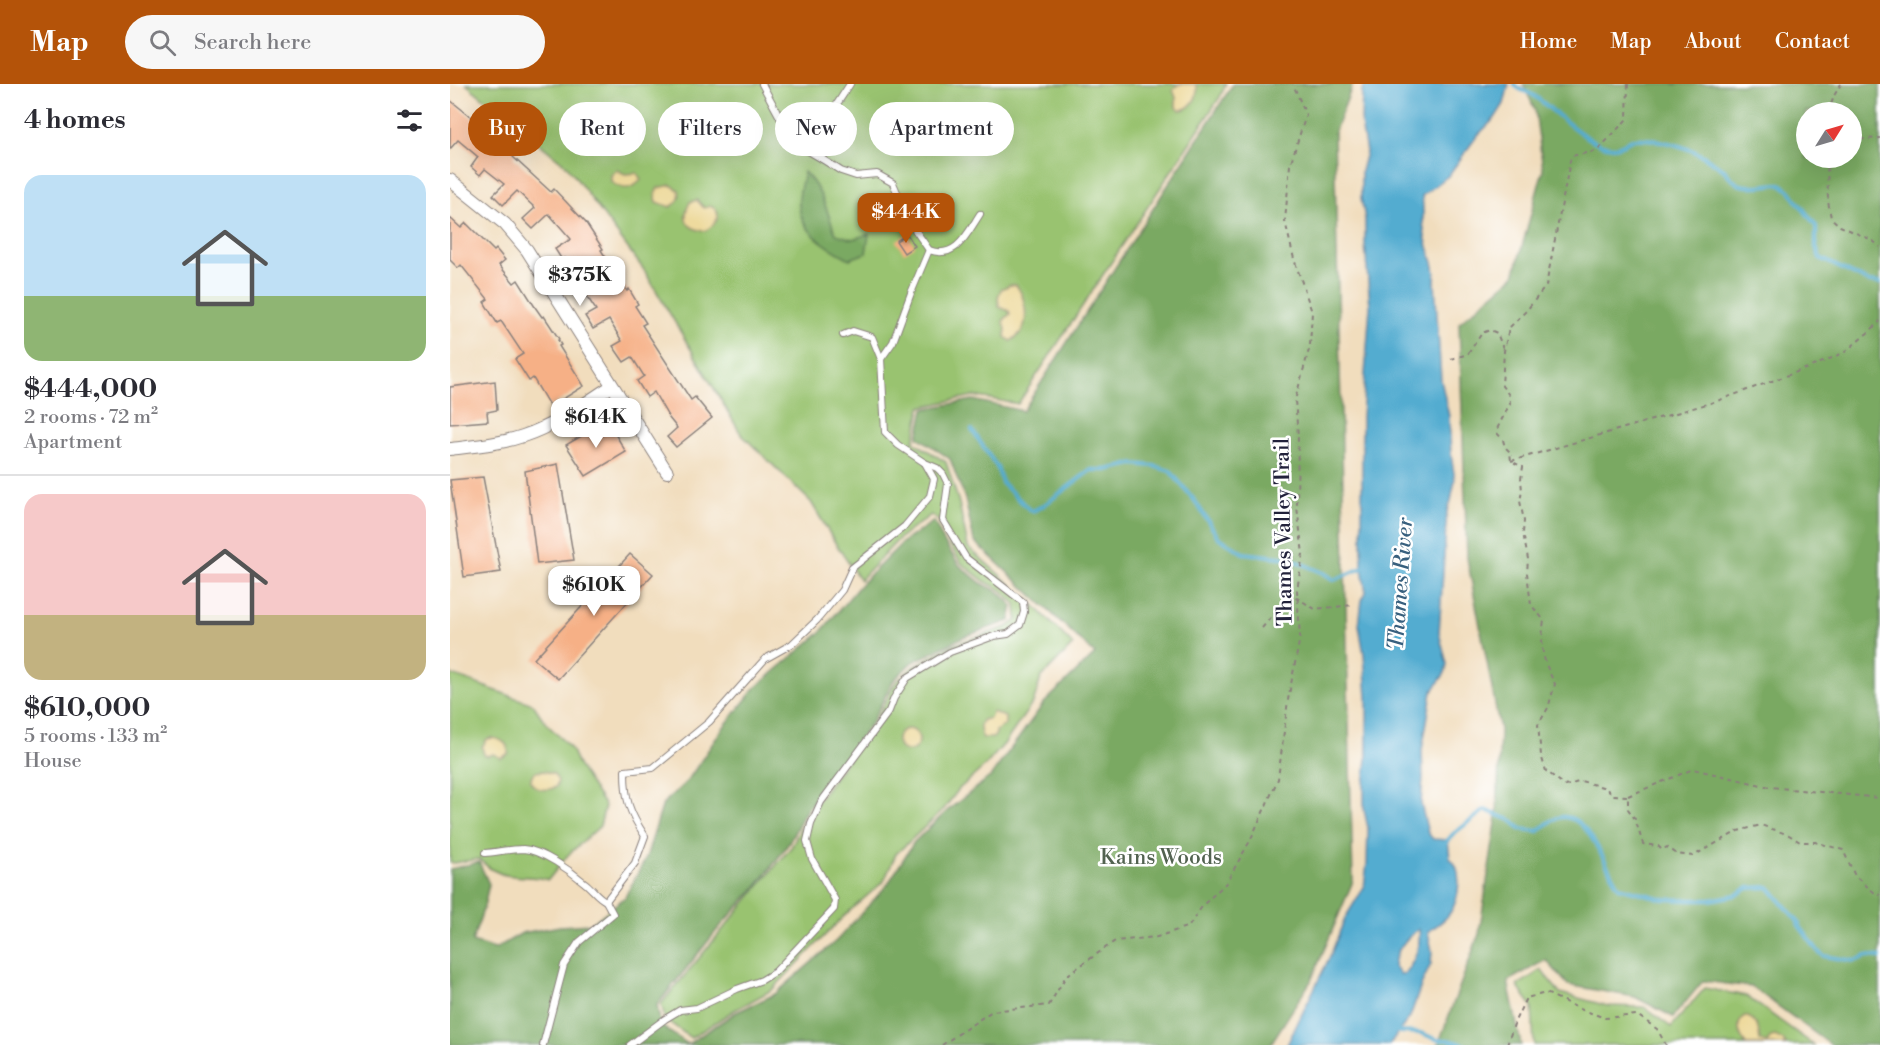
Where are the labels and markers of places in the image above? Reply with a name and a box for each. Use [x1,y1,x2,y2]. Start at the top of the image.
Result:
pin: $444K [864,193,948,244]
pin: $375K [538,256,622,307]
pin: $614K [554,398,638,449]
pin: $610K [552,566,636,617]

